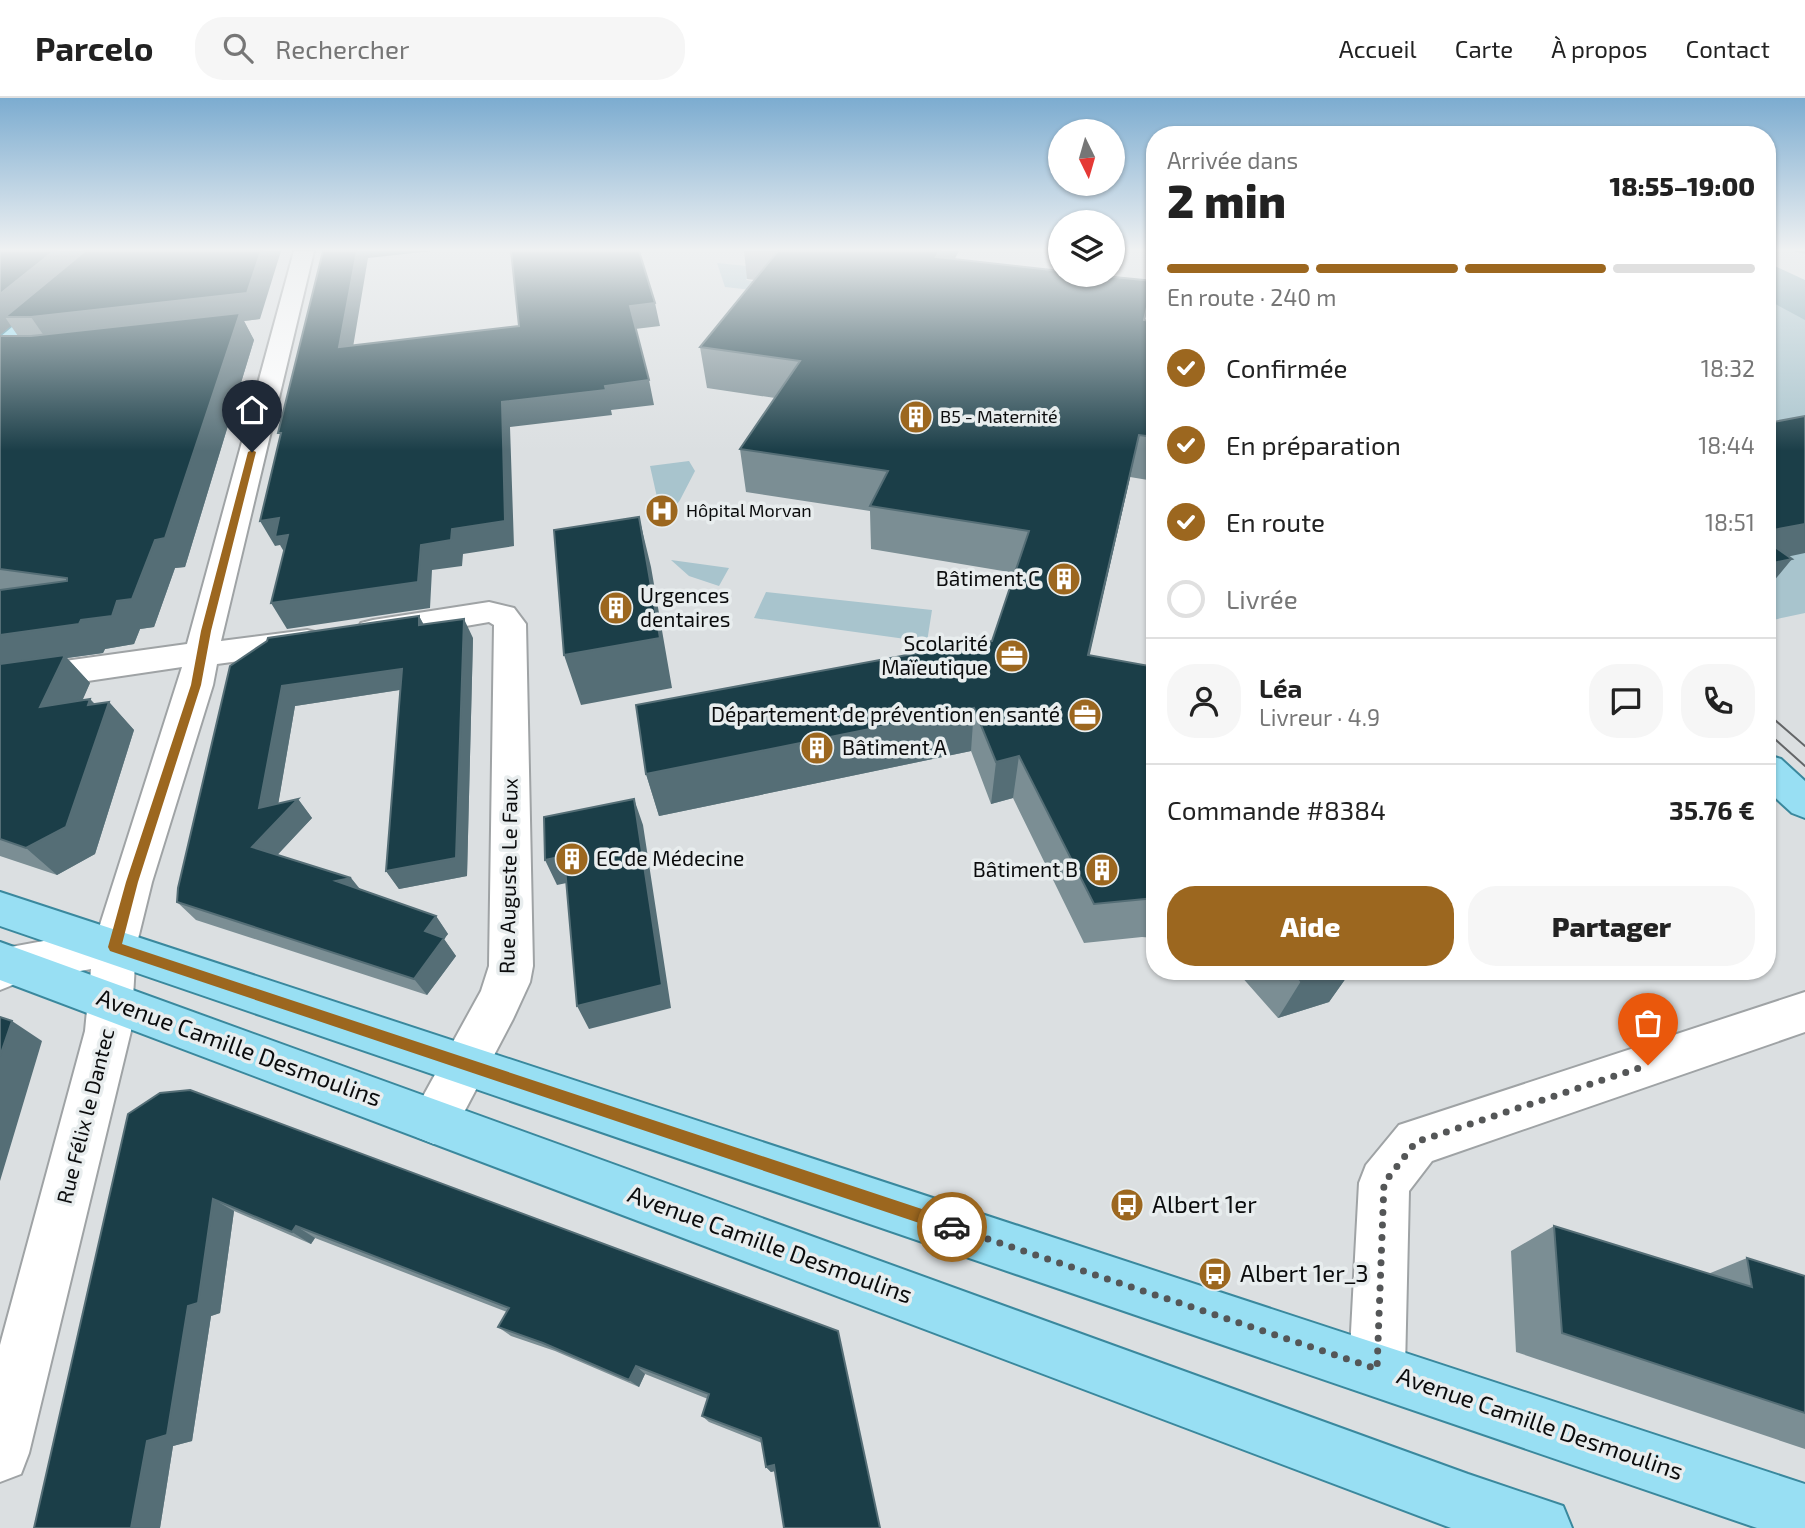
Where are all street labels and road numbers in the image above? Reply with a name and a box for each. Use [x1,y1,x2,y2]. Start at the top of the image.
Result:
street label: Rue Auguste Le Faux [493,778,522,974]
street label: Avenue Camille Desmoulins [93,982,386,1112]
street label: Rue Félix le Dantec [51,1025,118,1206]
street label: Avenue Camille Desmoulins [624,1179,917,1309]
street label: Avenue Camille Desmoulins [1394,1360,1687,1485]

